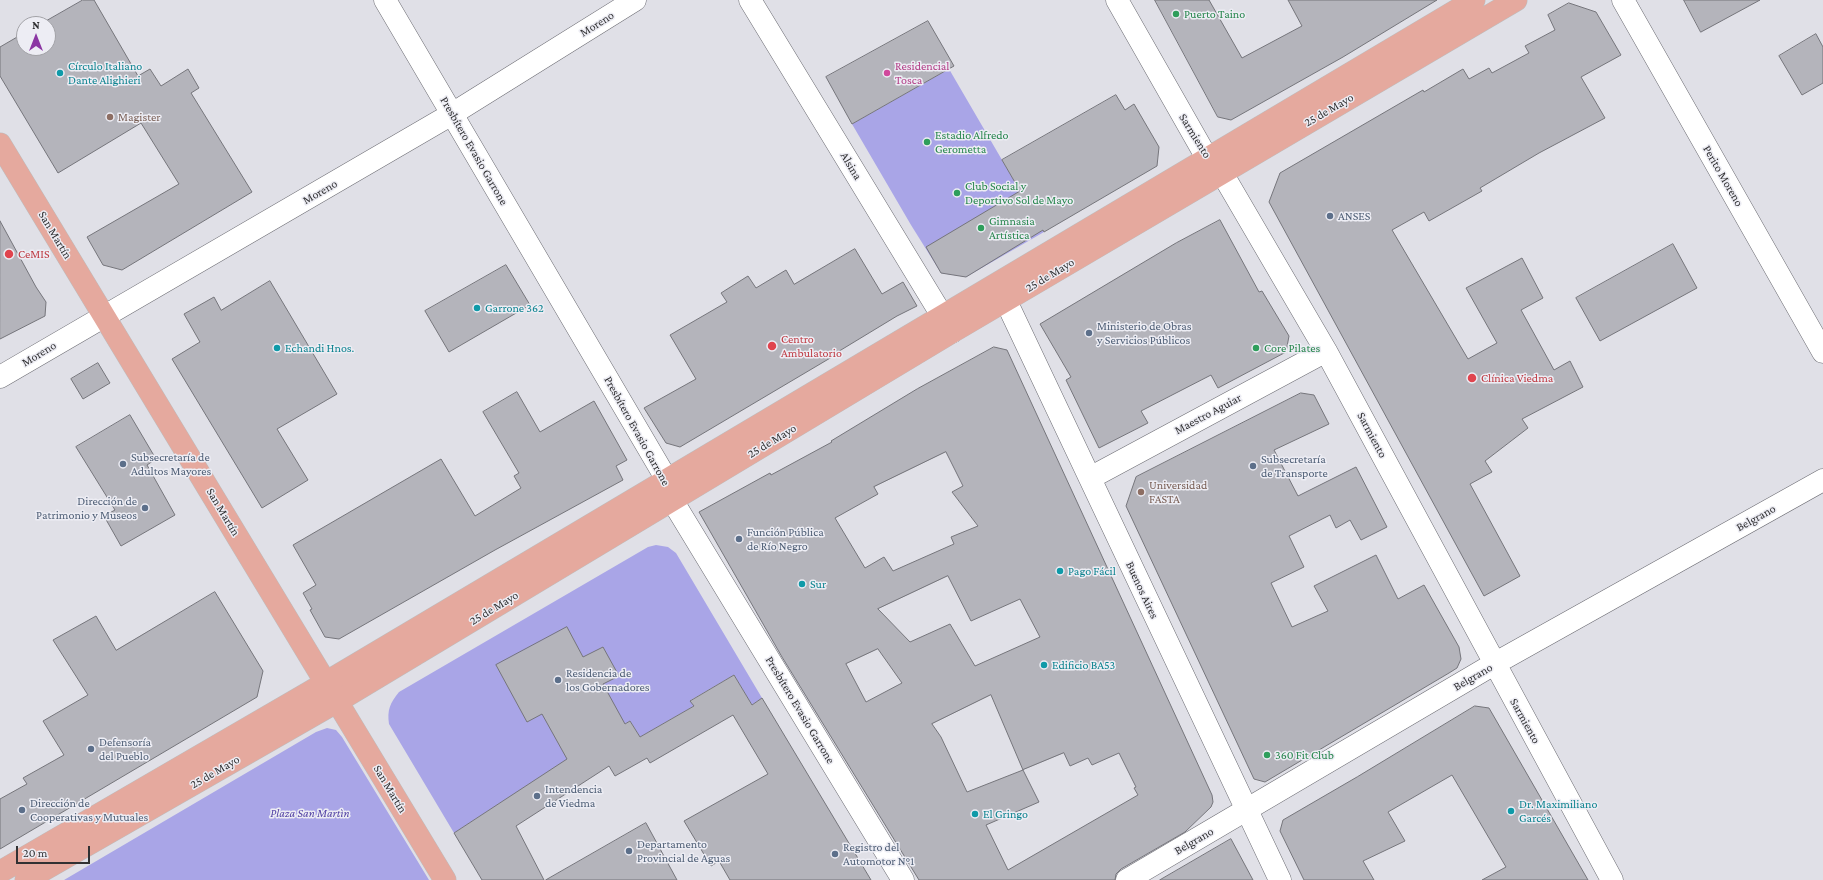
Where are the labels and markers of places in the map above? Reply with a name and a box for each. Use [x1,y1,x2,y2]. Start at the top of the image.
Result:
place label: Puerto Taino [1184,7,1245,21]
marker: Puerto Taino [1171,9,1181,19]
place label: Círculo Italiano Dante Alighieri [68,59,142,87]
place label: Residencial Tosca [895,59,949,87]
marker: Círculo Italiano Dante Alighieri [55,68,65,78]
marker: Residencial Tosca [882,68,892,78]
place label: Magister [118,110,161,124]
marker: Magister [105,112,115,122]
place label: Estadio Alfredo Gerometta [935,128,1008,156]
marker: Estadio Alfredo Gerometta [922,137,932,147]
place label: Club Social y Deportivo Sol de Mayo [965,179,1073,207]
marker: Club Social y Deportivo Sol de Mayo [952,188,962,198]
place label: ANSES [1338,209,1370,223]
marker: ANSES [1325,211,1335,221]
place label: Gimnasia Artística [989,214,1035,242]
marker: Gimnasia Artística [976,223,986,233]
place label: CeMIS [18,247,50,261]
marker: CeMIS [3,248,15,260]
place label: Garrone 362 [485,301,544,315]
marker: Garrone 362 [472,303,482,313]
place label: Ministerio de Obras y Servicios Públicos [1097,319,1192,347]
marker: Ministerio de Obras y Servicios Públicos [1084,328,1094,338]
place label: Centro Ambulatorio [781,332,842,360]
marker: Centro Ambulatorio [766,340,778,352]
place label: Echandi Hnos. [285,341,354,355]
place label: Core Pilates [1264,341,1320,355]
marker: Echandi Hnos. [272,343,282,353]
marker: Core Pilates [1251,343,1261,353]
place label: Clínica Viedma [1481,371,1553,385]
marker: Clínica Viedma [1466,372,1478,384]
place label: Subsecretaría de Adultos Mayores [131,450,211,478]
place label: Subsecretaría de Transporte [1261,452,1328,480]
marker: Subsecretaría de Adultos Mayores [118,459,128,469]
marker: Subsecretaría de Transporte [1248,461,1258,471]
place label: Universidad FASTA [1149,478,1207,506]
marker: Universidad FASTA [1136,487,1146,497]
place label: Dirección de Patrimonio y Museos [36,494,137,522]
marker: Dirección de Patrimonio y Museos [140,503,150,513]
place label: Función Pública de Río Negro [747,525,824,553]
marker: Función Pública de Río Negro [734,534,744,544]
place label: Pago Fácil [1068,564,1116,578]
marker: Pago Fácil [1055,566,1065,576]
place label: Sur [810,577,826,591]
marker: Sur [797,579,807,589]
place label: Edificio BA53 [1052,658,1115,672]
marker: Edificio BA53 [1039,660,1049,670]
place label: Residencia de los Gobernadores [566,666,650,694]
marker: Residencia de los Gobernadores [553,675,563,685]
place label: Defensoría del Pueblo [99,735,151,763]
marker: Defensoría del Pueblo [86,744,96,754]
place label: 360 Fit Club [1275,748,1334,762]
marker: 360 Fit Club [1262,750,1272,760]
place label: Intendencia de Viedma [545,782,602,810]
marker: Intendencia de Viedma [532,791,542,801]
place label: Dirección de Cooperativas y Mutuales [30,796,148,824]
place label: Dr. Maximiliano Garcés [1519,797,1597,825]
marker: Dirección de Cooperativas y Mutuales [17,805,27,815]
marker: Dr. Maximiliano Garcés [1506,806,1516,816]
place label: El Gringo [983,807,1028,821]
marker: El Gringo [970,809,980,819]
place label: Departamento Provincial de Aguas [637,837,730,865]
place label: Registro del Automotor N°1 [843,840,914,868]
marker: Departamento Provincial de Aguas [624,846,634,856]
marker: Registro del Automotor N°1 [830,849,840,859]

